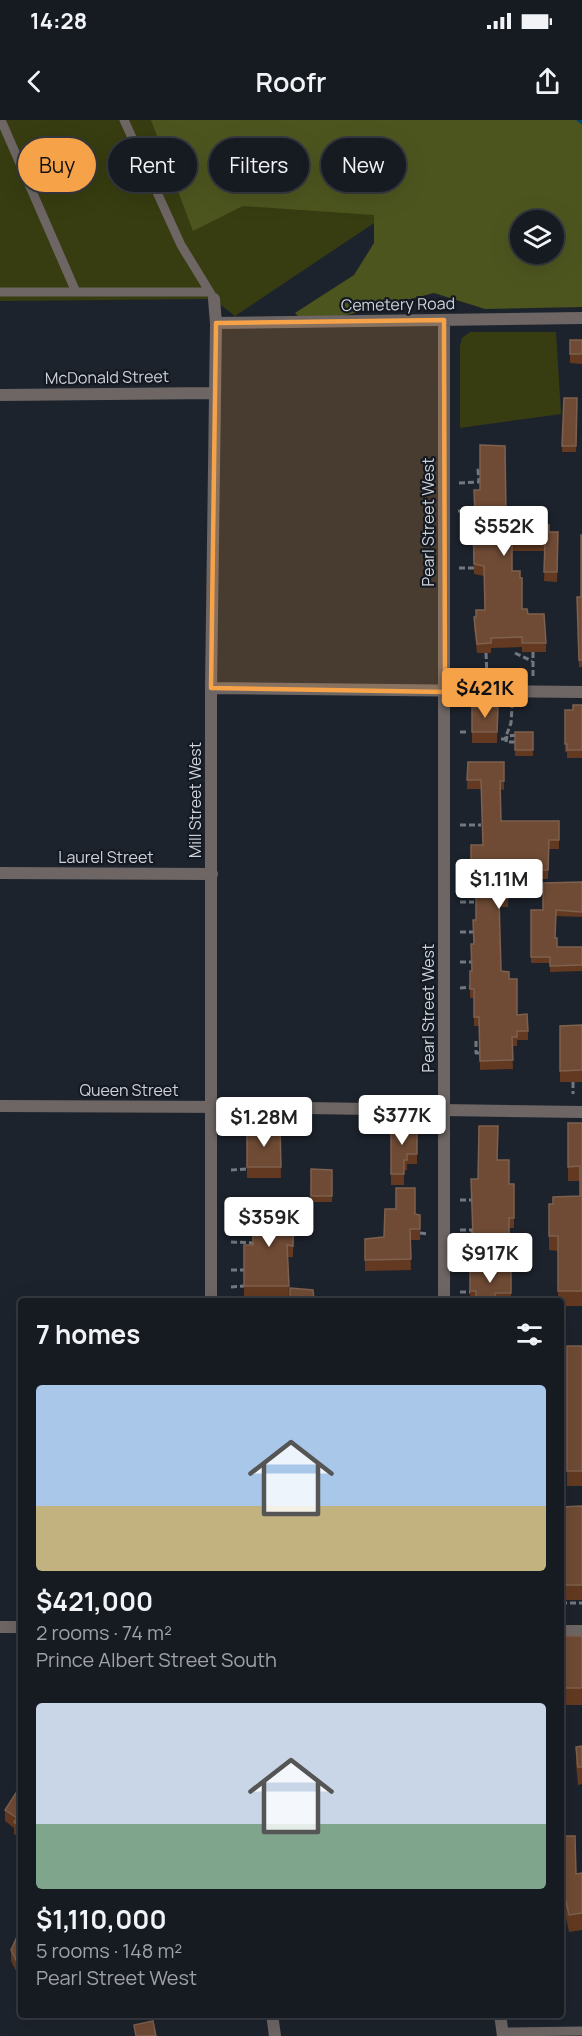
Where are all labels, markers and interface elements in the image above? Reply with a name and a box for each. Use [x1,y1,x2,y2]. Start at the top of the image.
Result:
text: 14:28 [30,6,87,36]
text: Roofr [256,63,326,100]
icon: back [18,65,51,98]
icon: share [531,65,564,98]
chip: Buy [18,138,96,192]
chip: Rent [108,138,197,192]
chip: Filters [209,138,309,192]
chip: New [321,138,406,192]
map controls [510,210,564,264]
button: layers [510,210,564,264]
street label: Cemetery Road [341,292,455,316]
street label: McDonald Street [45,365,169,389]
street label: Pearl Street West [417,458,439,586]
pin: $552K [462,506,546,557]
text: $552K [474,512,534,539]
pin: $421K [443,668,527,719]
text: $421K [456,674,514,701]
street label: Mill Street West [184,742,206,858]
street label: Laurel Street [58,846,154,868]
pin: $1.11M [450,859,548,910]
text: $1.11M [470,865,528,892]
street label: Pearl Street West [417,944,439,1072]
street label: Queen Street [79,1079,179,1101]
pin: $377K [360,1095,444,1146]
pin: $1.28M [215,1097,313,1148]
text: $377K [373,1101,431,1128]
text: $1.28M [230,1103,298,1130]
pin: $359K [227,1197,311,1248]
text: $359K [238,1203,300,1230]
pin: $917K [448,1233,532,1284]
text: $917K [461,1239,519,1266]
text: 7 homes [36,1316,140,1352]
icon: filters [513,1318,546,1351]
icon: home [237,1424,345,1532]
text: $421,000 [36,1583,153,1619]
text: 2 rooms · 74 m² [36,1619,172,1646]
text: Prince Albert Street South [36,1646,277,1673]
icon: home [237,1742,345,1850]
text: $1,110,000 [36,1901,167,1937]
text: 5 rooms · 148 m² [36,1937,182,1964]
text: Pearl Street West [36,1964,197,1991]

